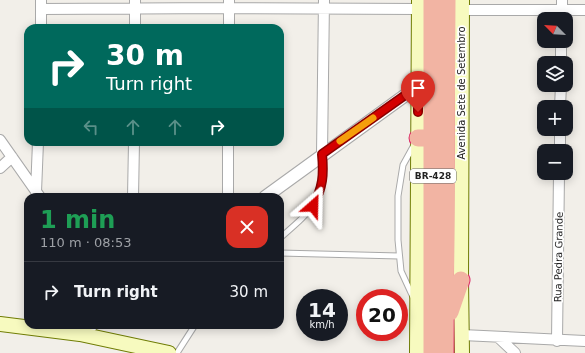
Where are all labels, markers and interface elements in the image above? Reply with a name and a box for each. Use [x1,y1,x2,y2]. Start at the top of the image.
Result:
north arrow [537,12,573,48]
map controls [537,12,573,180]
street label: Avenida Sete de Setembro [456,26,467,160]
text: 30 m [106,39,184,72]
icon: right [40,40,92,92]
button: layers [537,56,573,92]
pin [401,71,435,112]
text: Turn right [106,73,192,94]
icon: arrive [407,77,429,99]
button: + [537,100,573,136]
icon: left [80,116,102,138]
icon: ahead [122,116,144,138]
icon: ahead [164,116,186,138]
icon: right [206,116,228,138]
button: − [537,144,573,180]
road number: BR-428 [410,169,456,183]
position arrow [292,185,334,227]
text: 1 min [40,206,115,234]
button: close [226,206,268,248]
street label: Rua Pedra Grande [552,212,565,302]
text: 110 m · 08:53 [40,235,131,250]
icon: right [40,281,62,303]
text: Turn right [74,283,158,301]
text: 30 m [230,283,268,301]
speed limit sign: 20 [356,289,408,341]
text: 14 [308,298,336,322]
text: km/h [309,319,335,330]

